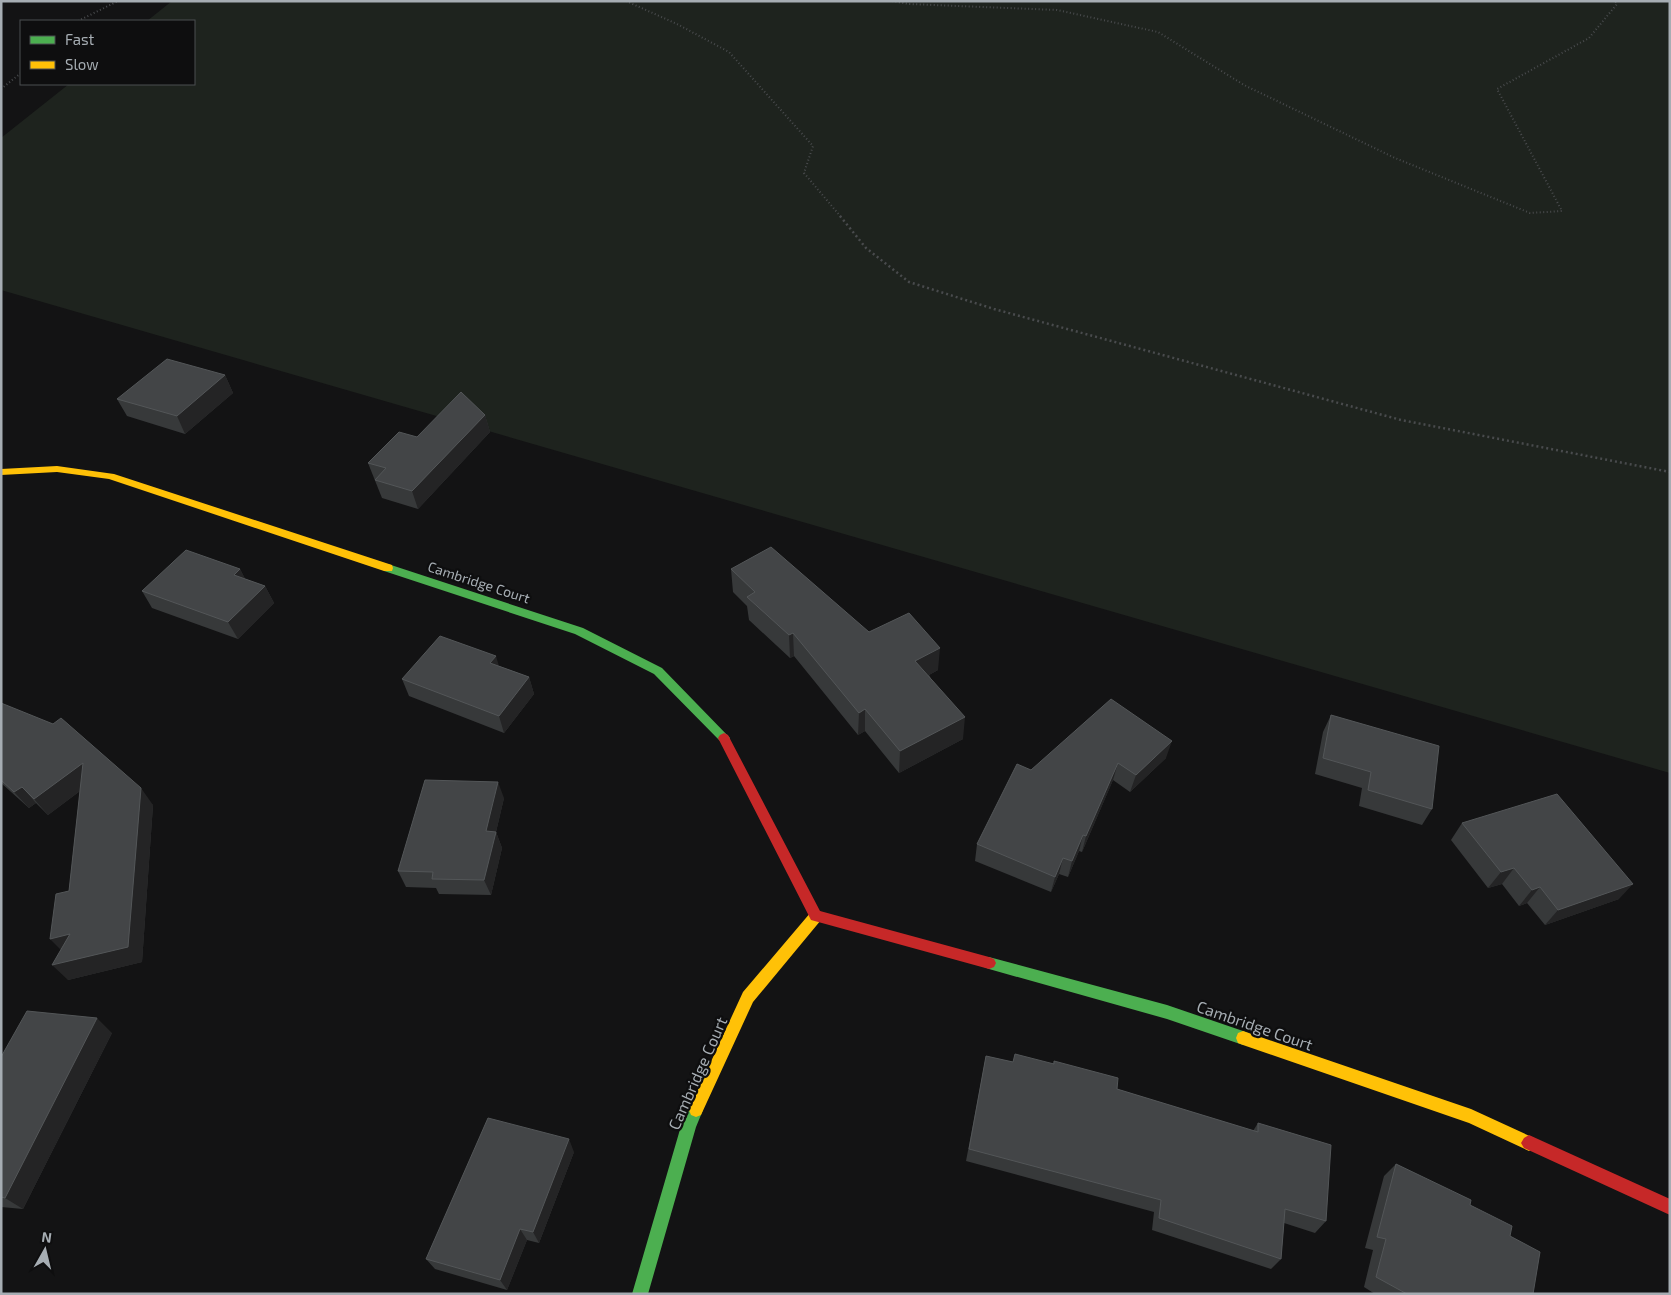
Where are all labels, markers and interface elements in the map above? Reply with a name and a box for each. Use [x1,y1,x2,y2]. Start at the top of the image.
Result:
legend [20,20,195,85]
text: Fast [65,30,95,48]
text: Slow [65,55,99,73]
street label: Cambridge Court [426,557,532,607]
street label: Cambridge Court [1194,996,1316,1054]
street label: Cambridge Court [664,1014,730,1132]
north arrow [20,1225,70,1275]
text: N [41,1228,53,1246]

